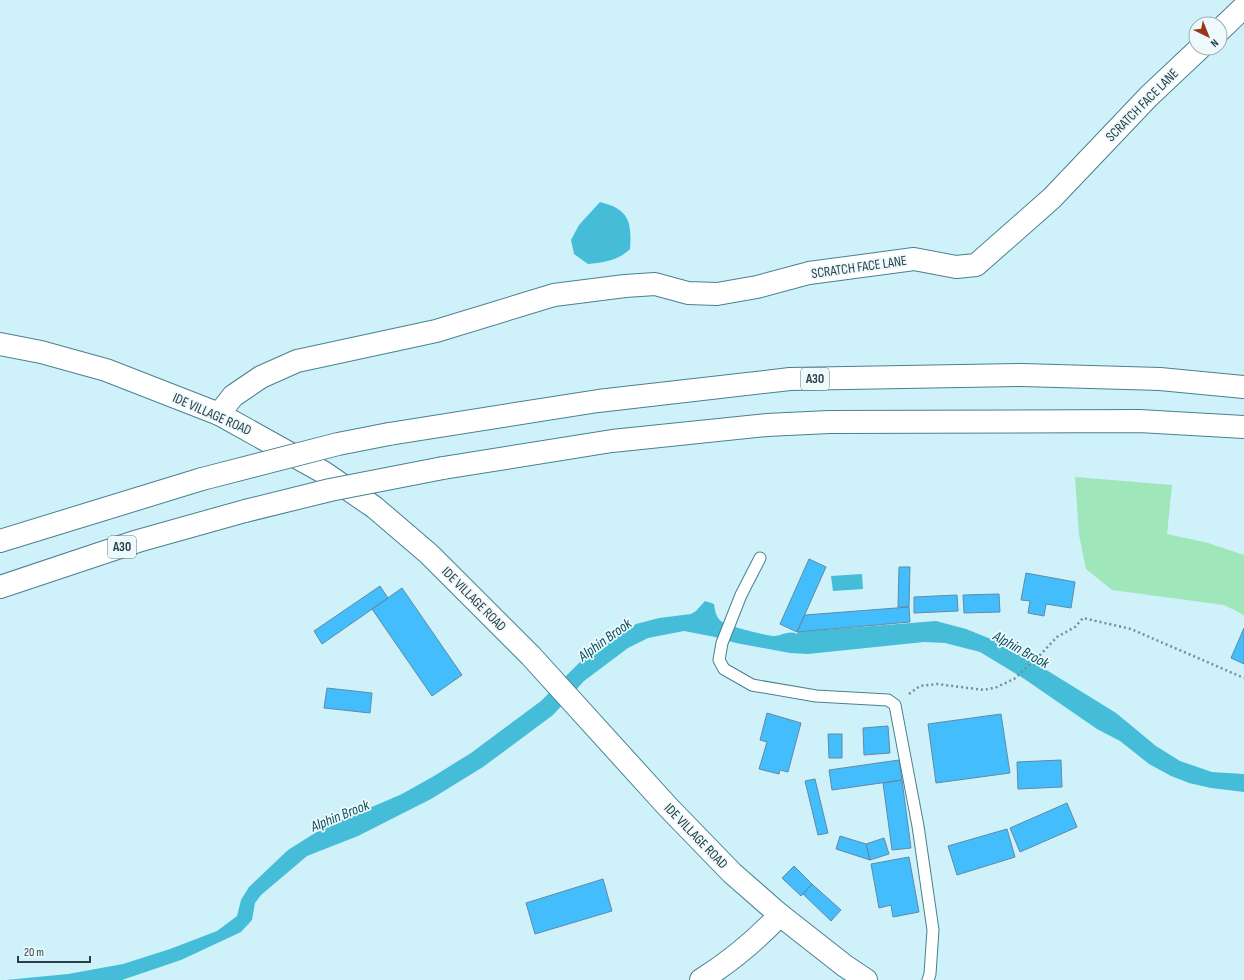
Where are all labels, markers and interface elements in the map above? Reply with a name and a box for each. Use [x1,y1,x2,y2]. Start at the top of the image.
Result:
north arrow [1188,16,1228,56]
text: N [1208,36,1221,50]
street label: SCRATCH FACE LANE [1102,65,1182,145]
street label: SCRATCH FACE LANE [810,252,908,282]
road number: A30 [801,368,829,390]
street label: IDE VILLAGE ROAD [170,389,254,439]
road number: A30 [108,536,136,558]
street label: IDE VILLAGE ROAD [438,563,510,635]
water label: Alphin Brook [574,614,636,666]
water label: Alphin Brook [989,626,1053,673]
water label: Alphin Brook [307,796,372,837]
street label: IDE VILLAGE ROAD [661,800,731,872]
scale bar [18,938,90,964]
text: 20 m [24,945,44,960]

